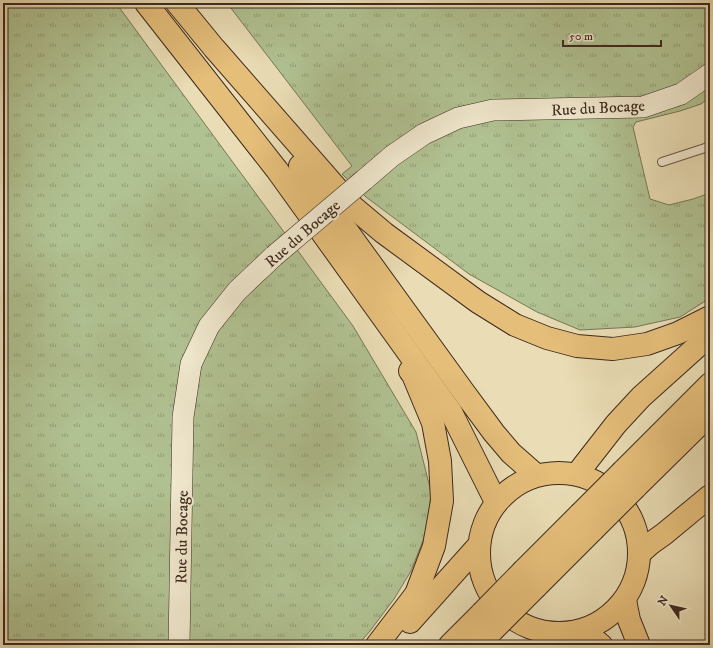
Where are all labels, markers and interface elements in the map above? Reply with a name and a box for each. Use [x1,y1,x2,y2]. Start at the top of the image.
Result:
scale bar [563,22,661,48]
text: 50 m [569,29,593,44]
street label: Rue du Bocage [551,96,646,120]
street label: Rue du Bocage [261,195,345,272]
street label: Rue du Bocage [171,490,193,584]
north arrow [651,586,691,626]
text: N [655,593,672,609]

